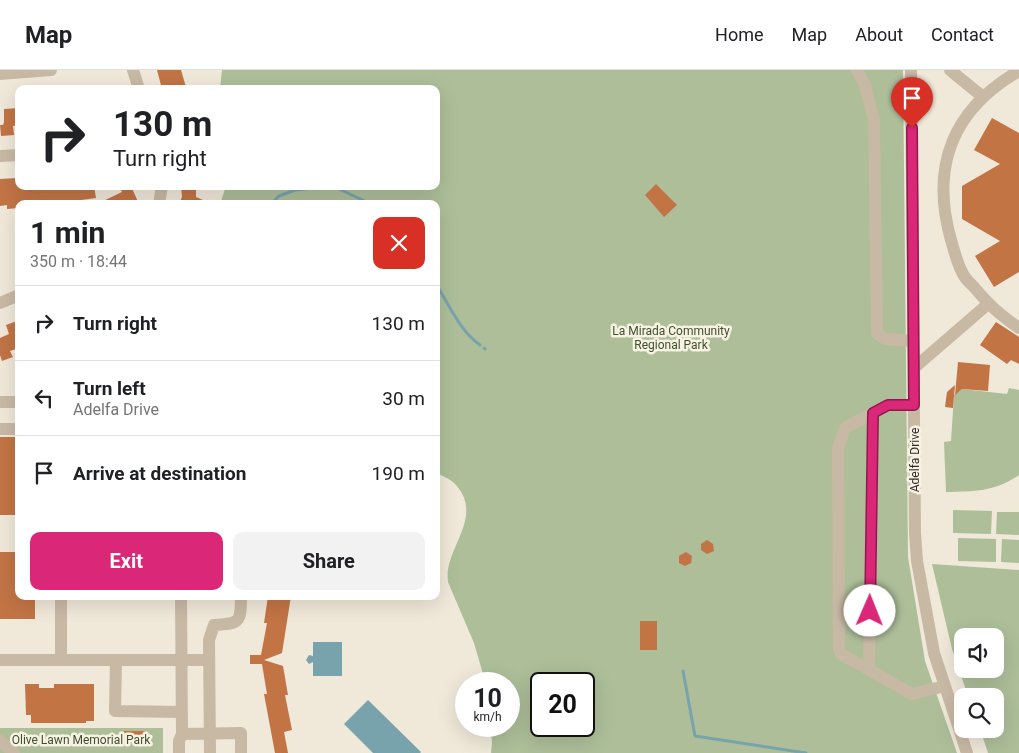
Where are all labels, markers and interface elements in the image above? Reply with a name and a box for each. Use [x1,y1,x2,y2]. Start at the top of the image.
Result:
text: Map [25,21,72,49]
text: Home [715,24,764,45]
text: Map [792,24,827,45]
text: About [855,24,903,45]
text: Contact [931,24,994,45]
pin [891,77,933,128]
icon: arrive [898,84,926,112]
text: 130 m [113,104,212,145]
icon: right [30,105,95,170]
text: Turn right [113,146,207,171]
text: 1 min [30,215,105,250]
button: close [373,217,425,269]
text: 350 m · 18:44 [30,252,127,271]
icon: right [30,309,58,337]
text: Turn right [73,312,157,335]
text: 130 m [372,312,425,335]
park label: La Mirada Community Regional Park [612,324,730,352]
text: Turn left [73,377,146,400]
icon: left [30,384,58,412]
text: 30 m [382,387,425,410]
text: Adelfa Drive [73,400,159,419]
street label: Adelfa Drive [908,428,922,492]
icon: arrive [30,459,58,487]
text: Arrive at destination [73,462,246,485]
text: 190 m [372,462,425,485]
button: Exit [30,532,223,590]
button: Share [233,532,425,590]
position arrow [843,584,895,636]
map controls [954,628,1004,738]
button: sound [954,628,1004,678]
speed limit sign: 20 [530,672,595,737]
text: 10 [473,684,502,713]
button: search [954,688,1004,738]
text: km/h [473,710,502,724]
park label: Olive Lawn Memorial Park [12,733,151,747]

